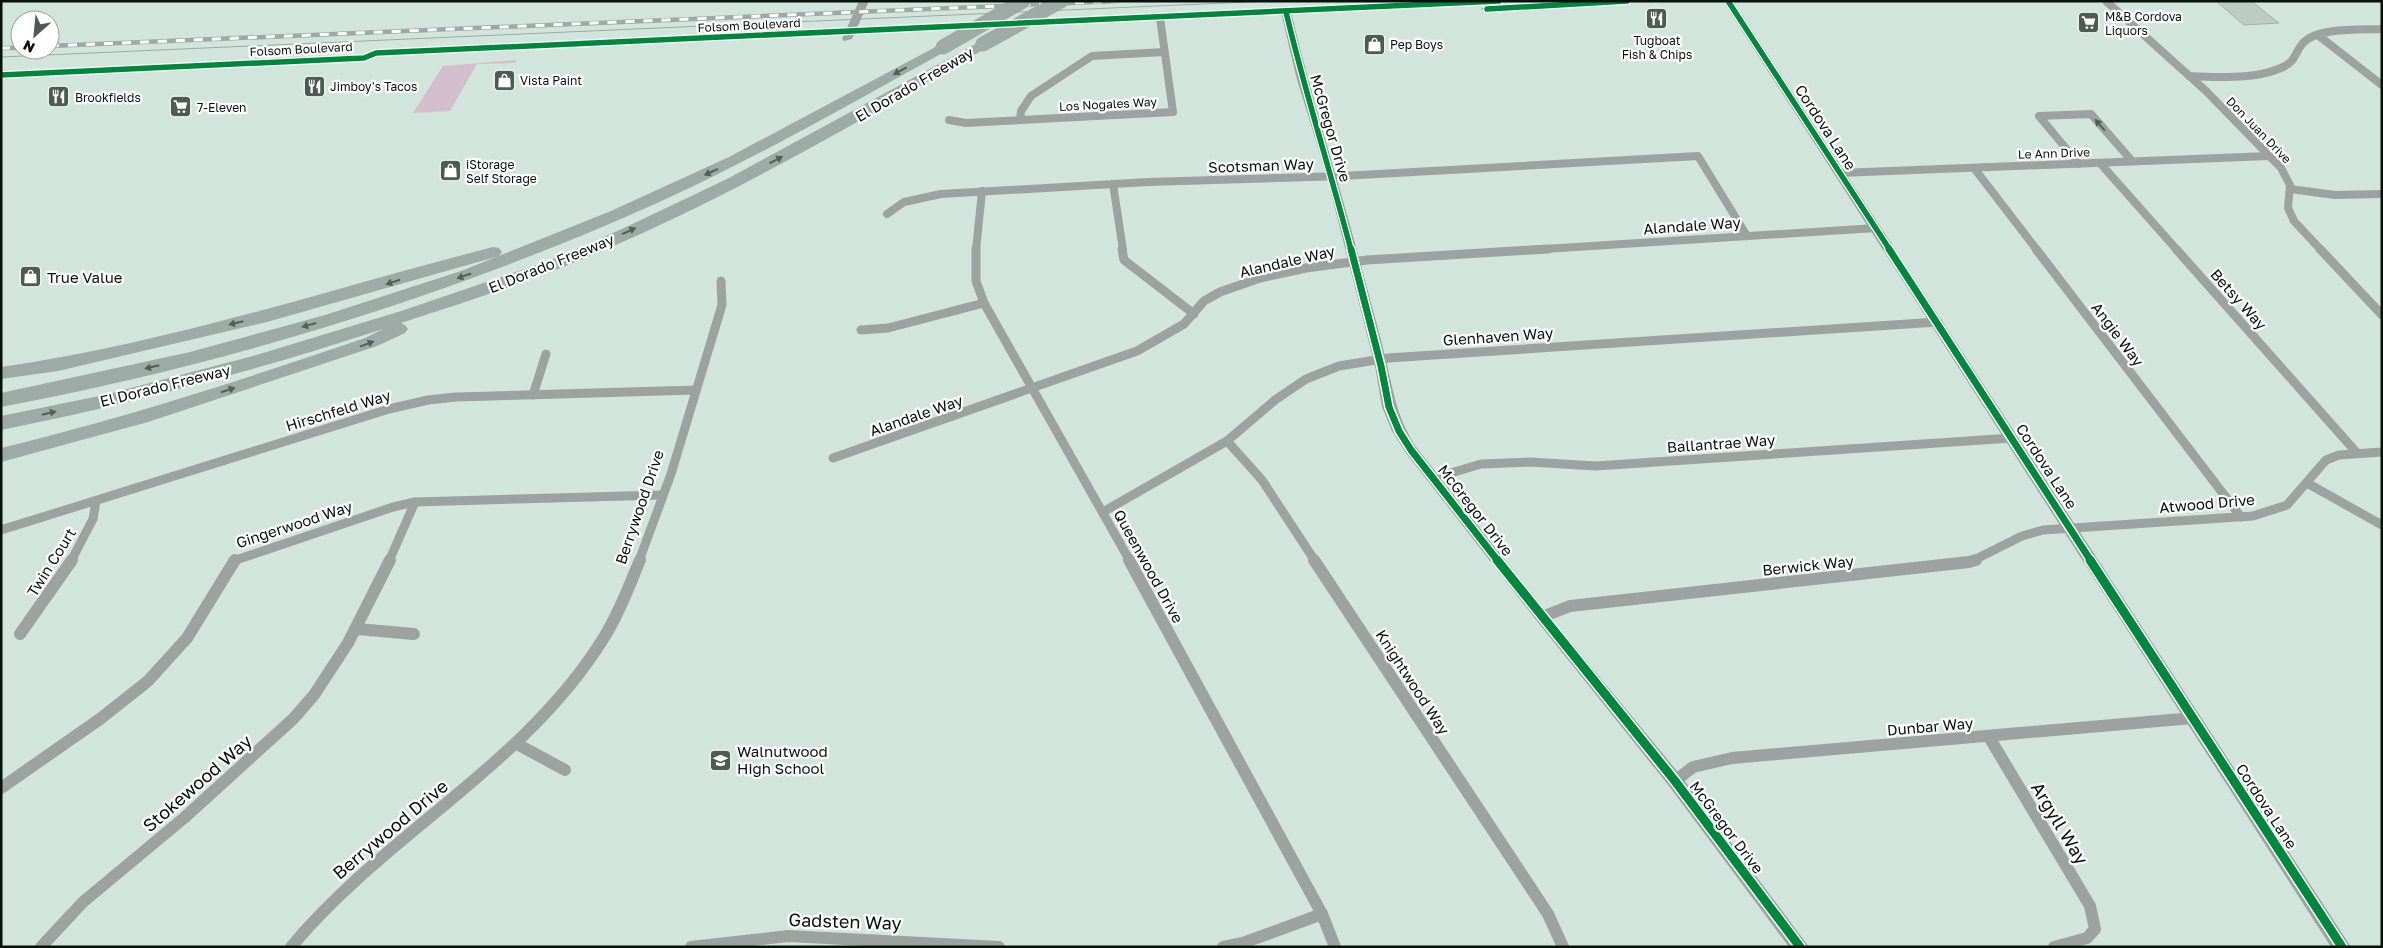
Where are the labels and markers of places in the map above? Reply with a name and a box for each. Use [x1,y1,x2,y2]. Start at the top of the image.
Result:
restaurant icon: Tugboat Fish & Chips [1645,7,1669,31]
place label: M&B Cordova Liquors [2105,9,2182,38]
supermarket icon: M&B Cordova Liquors [2077,11,2101,35]
shop icon: Pep Boys [1362,32,1386,56]
place label: Tugboat Fish & Chips [1622,33,1692,62]
place label: Pep Boys [1390,37,1443,52]
shop icon: Vista Paint [492,68,516,92]
place label: Vista Paint [520,73,582,88]
restaurant icon: Jimboy's Tacos [302,74,326,98]
place label: Jimboy's Tacos [330,79,417,94]
restaurant icon: Brookfields [47,85,71,109]
place label: Brookfields [75,90,141,105]
supermarket icon: 7-Eleven [169,95,193,119]
place label: 7-Eleven [197,100,247,115]
place label: iStorage Self Storage [466,157,537,186]
shop icon: iStorage Self Storage [438,159,462,183]
shop icon: True Value [19,265,43,289]
place label: True Value [47,268,123,286]
place label: Walnutwood High School [737,742,828,777]
school or university icon: Walnutwood High School [709,748,733,772]

